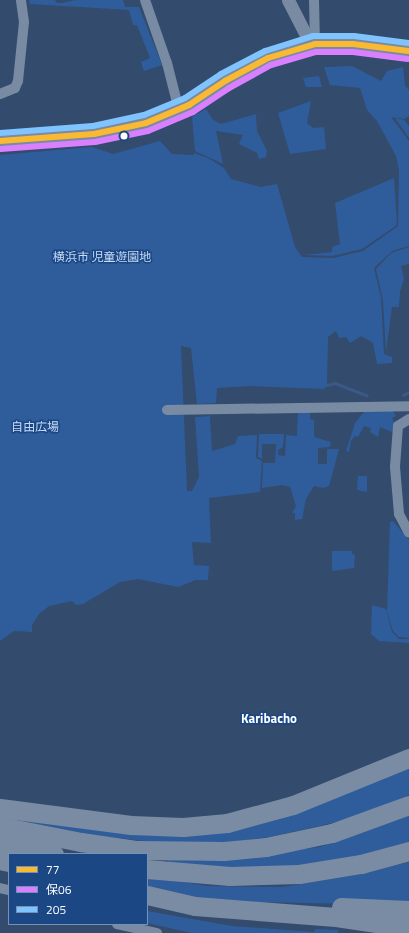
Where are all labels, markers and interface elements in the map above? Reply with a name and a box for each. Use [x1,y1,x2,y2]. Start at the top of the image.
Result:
unlabelled marker [119,131,129,141]
park label: 横浜市 児童遊園地 [53,250,151,264]
park label: 自由広場 [11,420,59,434]
district label: Karibacho [241,710,297,726]
legend [8,853,148,925]
text: 77 [46,860,59,879]
text: 保06 [46,880,71,899]
text: 205 [46,900,66,919]

